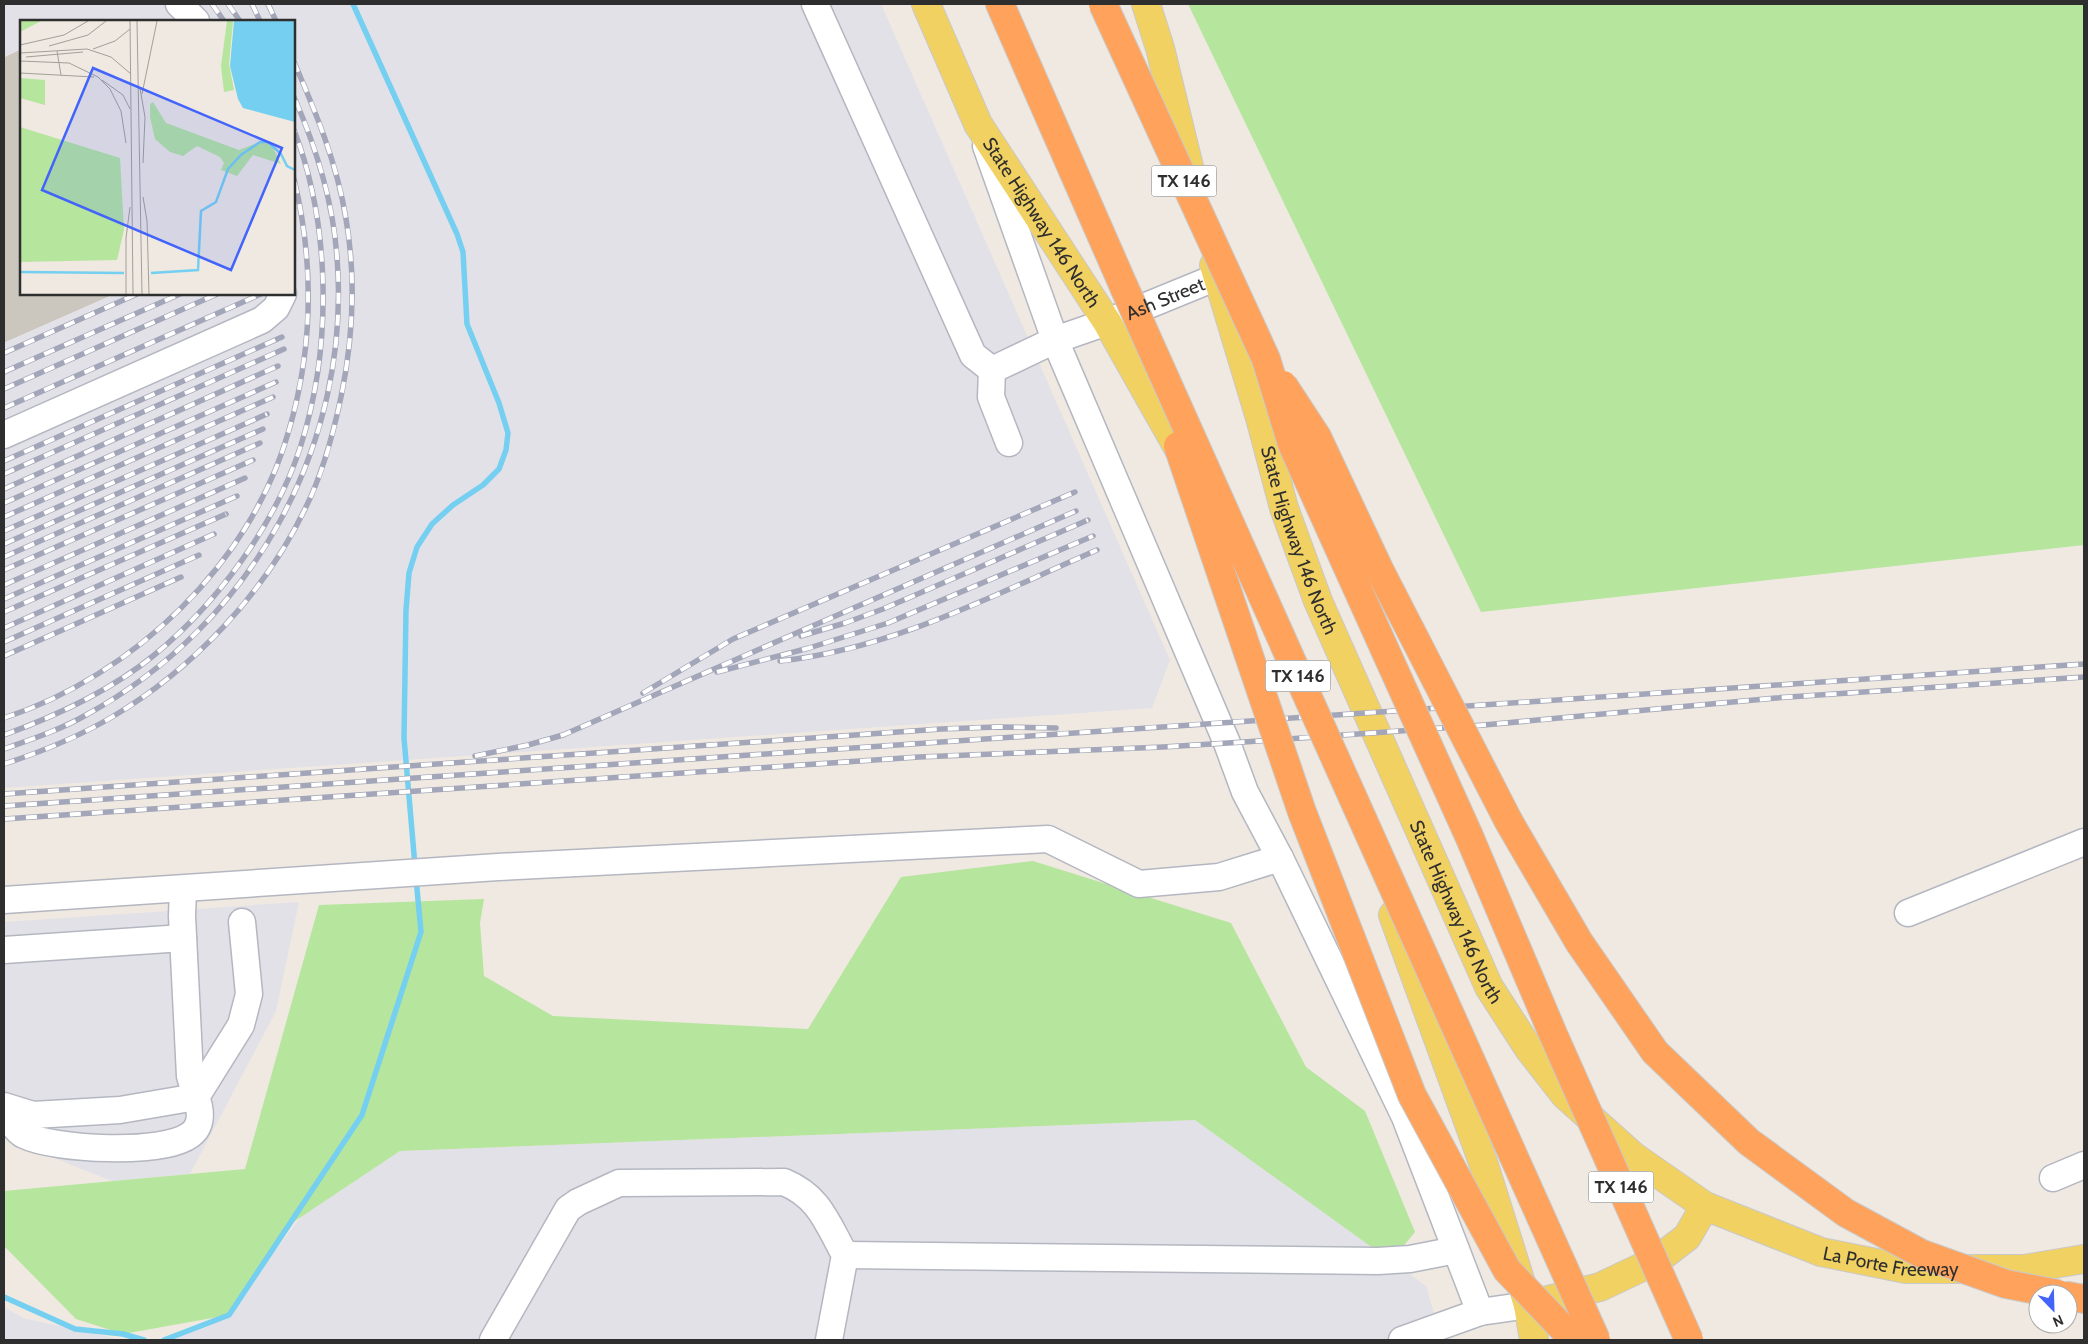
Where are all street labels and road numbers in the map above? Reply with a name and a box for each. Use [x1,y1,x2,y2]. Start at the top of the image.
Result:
street label: State Highway 146 North [978,133,1105,312]
road number: TX 146 [1152,166,1216,197]
street label: Ash Street [1123,272,1209,325]
street label: State Highway 146 North [1256,443,1342,638]
road number: TX 146 [1266,660,1330,691]
street label: State Highway 146 North [1405,817,1507,1008]
road number: TX 146 [1588,1172,1654,1202]
street label: La Porte Freeway [1821,1242,1959,1281]

